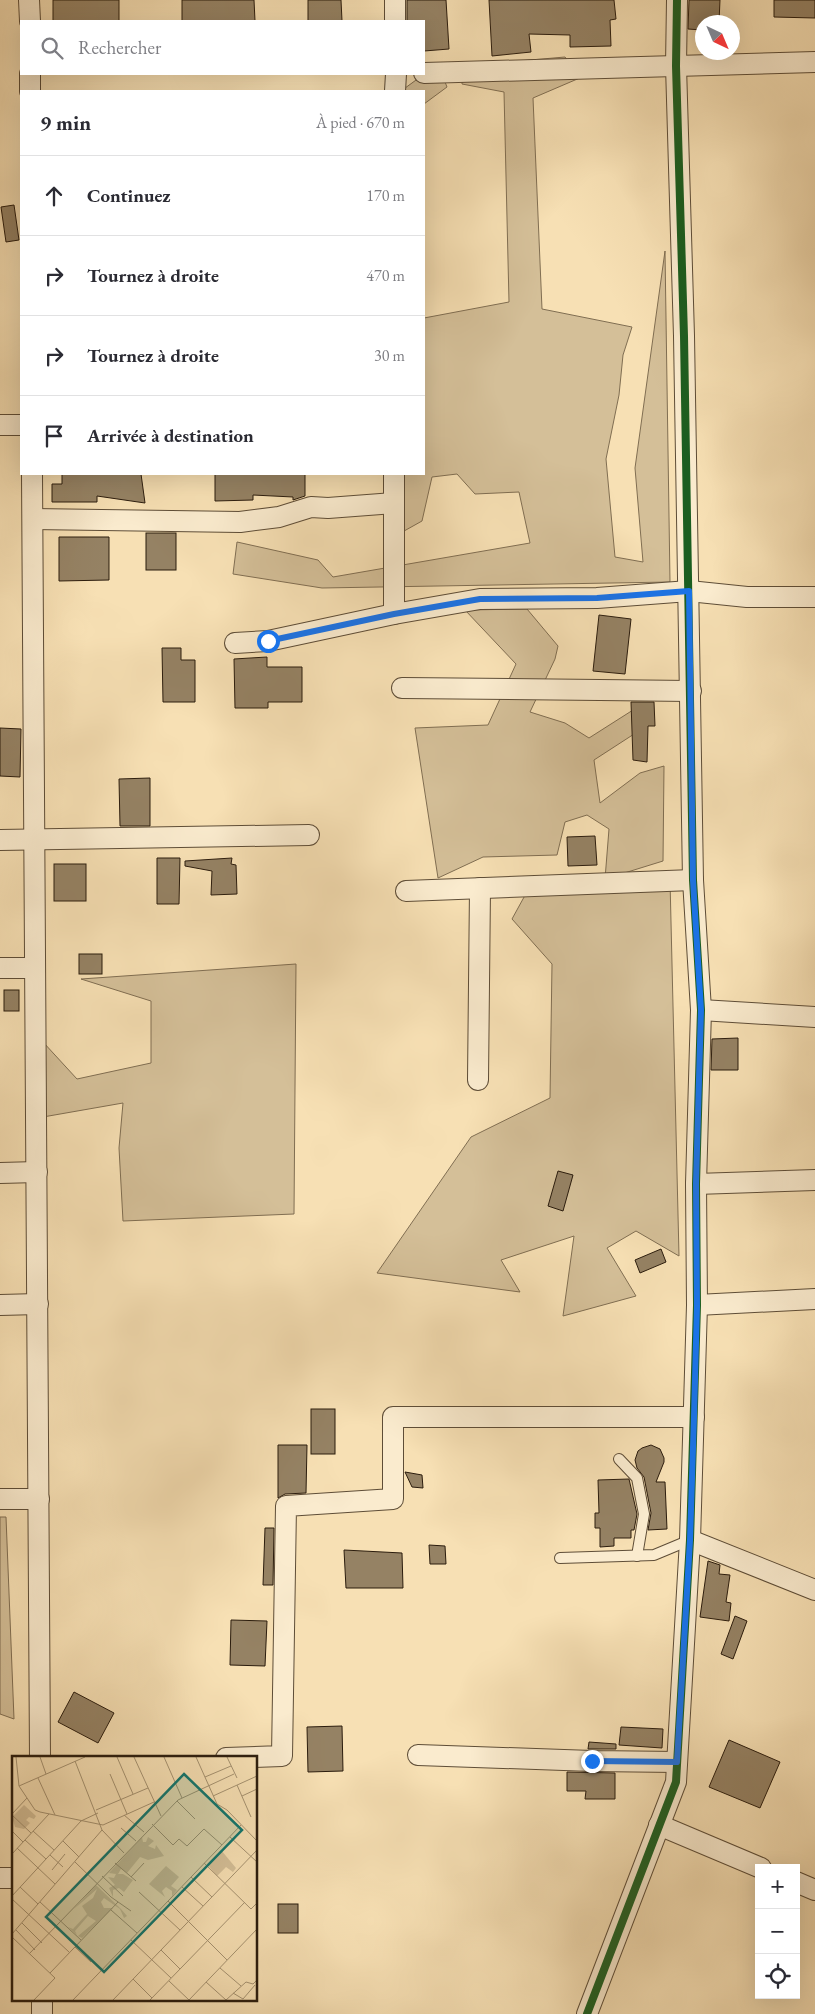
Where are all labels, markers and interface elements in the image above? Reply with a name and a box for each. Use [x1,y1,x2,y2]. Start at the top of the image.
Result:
north arrow [695,15,740,60]
search box [20,20,425,75]
icon: search [38,34,66,62]
text: Rechercher [78,35,161,60]
text: 9 min [40,109,91,136]
text: À pied · 670 m [316,112,405,133]
icon: ahead [40,182,68,210]
text: Continuez [87,183,171,208]
text: 170 m [366,185,405,206]
icon: right [40,262,68,290]
text: Tournez à droite [87,263,219,288]
text: 470 m [366,265,405,286]
icon: right [40,342,68,370]
text: Tournez à droite [87,343,219,368]
text: 30 m [374,345,405,366]
icon: arrive [40,422,68,450]
text: Arrivée à destination [87,423,254,448]
route start [257,630,280,653]
route end [581,1750,604,1773]
inset map [12,1756,258,2002]
map controls [755,1864,800,1999]
button: + [755,1864,800,1909]
button: − [755,1909,800,1954]
button: locate [755,1954,800,1999]

